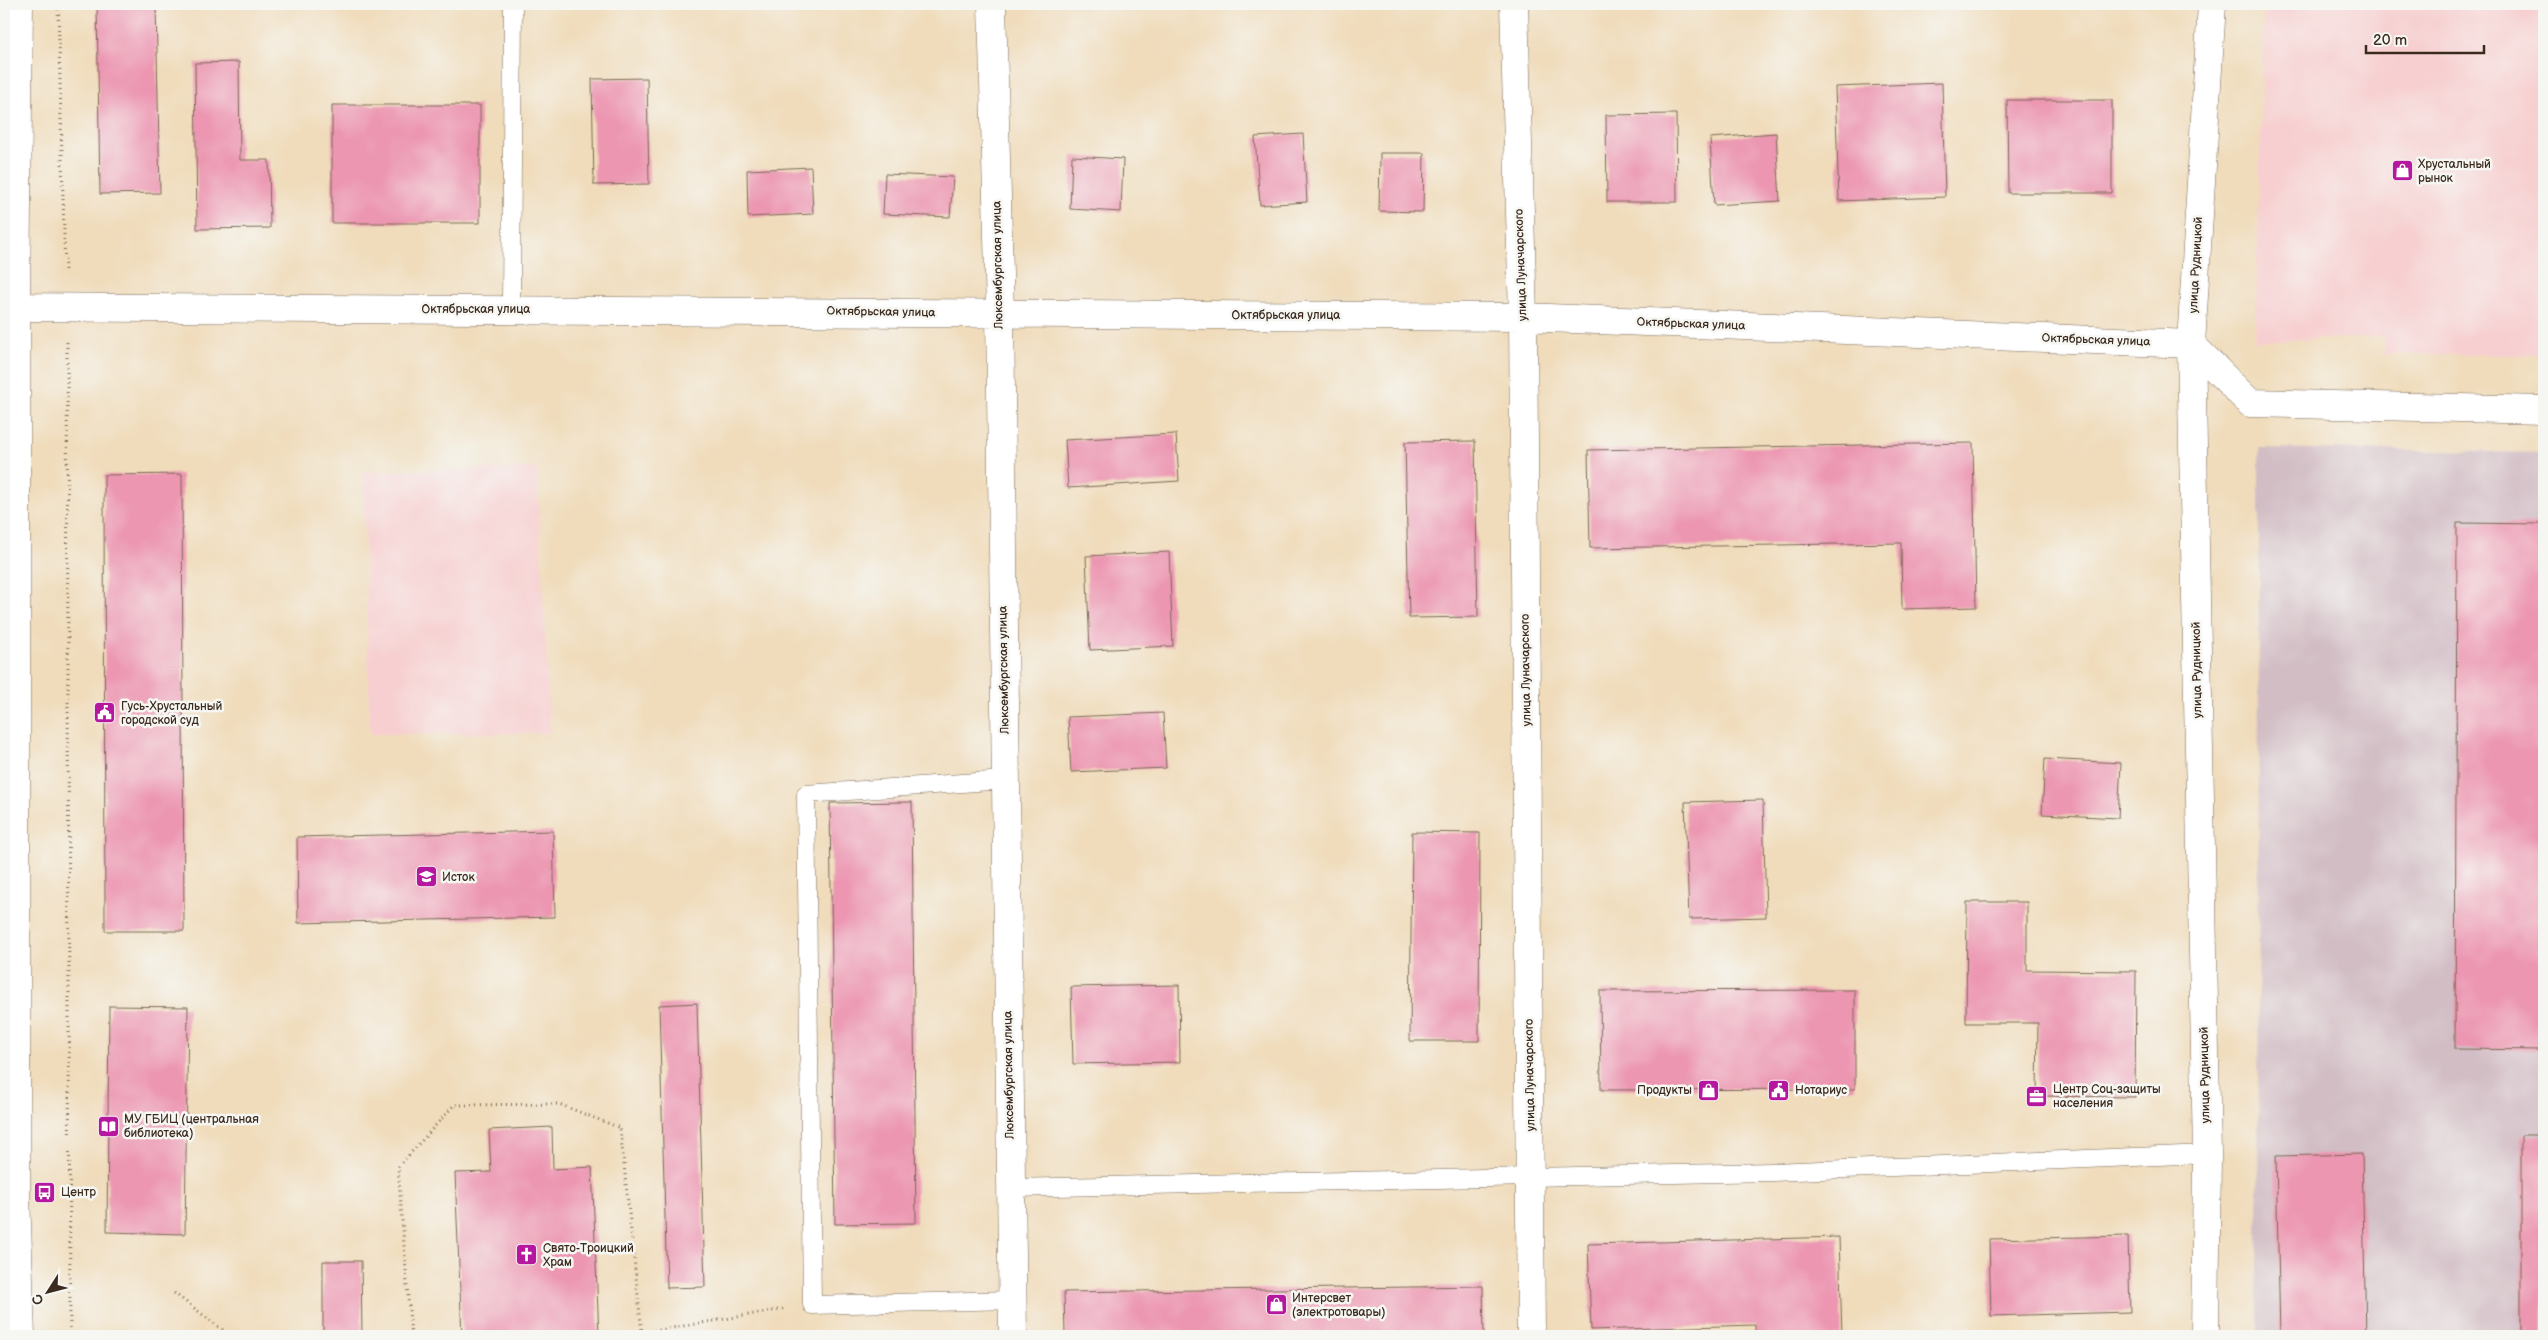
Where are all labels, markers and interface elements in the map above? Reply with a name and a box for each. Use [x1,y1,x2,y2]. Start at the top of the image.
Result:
scale bar [2366,22,2483,54]
text: 20 m [2373,31,2407,50]
place label: Хрустальный рынок [2418,157,2491,186]
shop icon: Хрустальный рынок [2390,159,2414,183]
street label: Люксембургская улица [989,200,1007,331]
street label: улица Луначарского [1512,208,1530,322]
street label: улица Рудницкой [2186,216,2206,314]
street label: Октябрьская улица [422,302,530,317]
street label: Октябрьская улица [826,304,936,320]
street label: Октябрьская улица [1232,308,1340,323]
street label: Октябрьская улица [1636,315,1746,333]
street label: Октябрьская улица [2041,331,2151,349]
street label: Люксембургская улица [995,605,1013,736]
street label: улица Луначарского [1518,614,1534,726]
street label: улица Рудницкой [2189,621,2205,718]
place label: Гусь-Хрустальный городской суд [121,699,222,728]
public building icon: Гусь-Хрустальный городской суд [93,701,117,725]
school or university icon: Исток [414,865,438,889]
place label: Исток [442,870,475,885]
street label: Люксембургская улица [1000,1010,1018,1141]
street label: улица Луначарского [1522,1019,1538,1131]
street label: улица Рудницкой [2197,1026,2213,1123]
shop icon: Продукты [1696,1078,1720,1102]
public building icon: Нотариус [1767,1078,1791,1102]
place label: Центр Соц-защиты населения [2053,1082,2161,1111]
place label: Продукты [1637,1083,1692,1098]
place label: Нотариус [1795,1083,1847,1098]
office icon: Центр Соц-защиты населения [2025,1084,2049,1108]
place label: МУ ГБИЦ (центральная библиотека) [124,1112,259,1141]
library icon: МУ ГБИЦ (центральная библиотека) [96,1114,120,1138]
bus stop icon: Центр [33,1180,57,1204]
place label: Центр [61,1185,96,1200]
place label: Свято-Троицкий Храм [543,1241,634,1270]
church icon: Свято-Троицкий Храм [515,1243,539,1267]
north arrow [22,1268,72,1318]
text: С [28,1290,48,1308]
place label: Интерсвет (электротовары) [1292,1291,1385,1320]
shop icon: Интерсвет (электротовары) [1264,1293,1288,1317]

